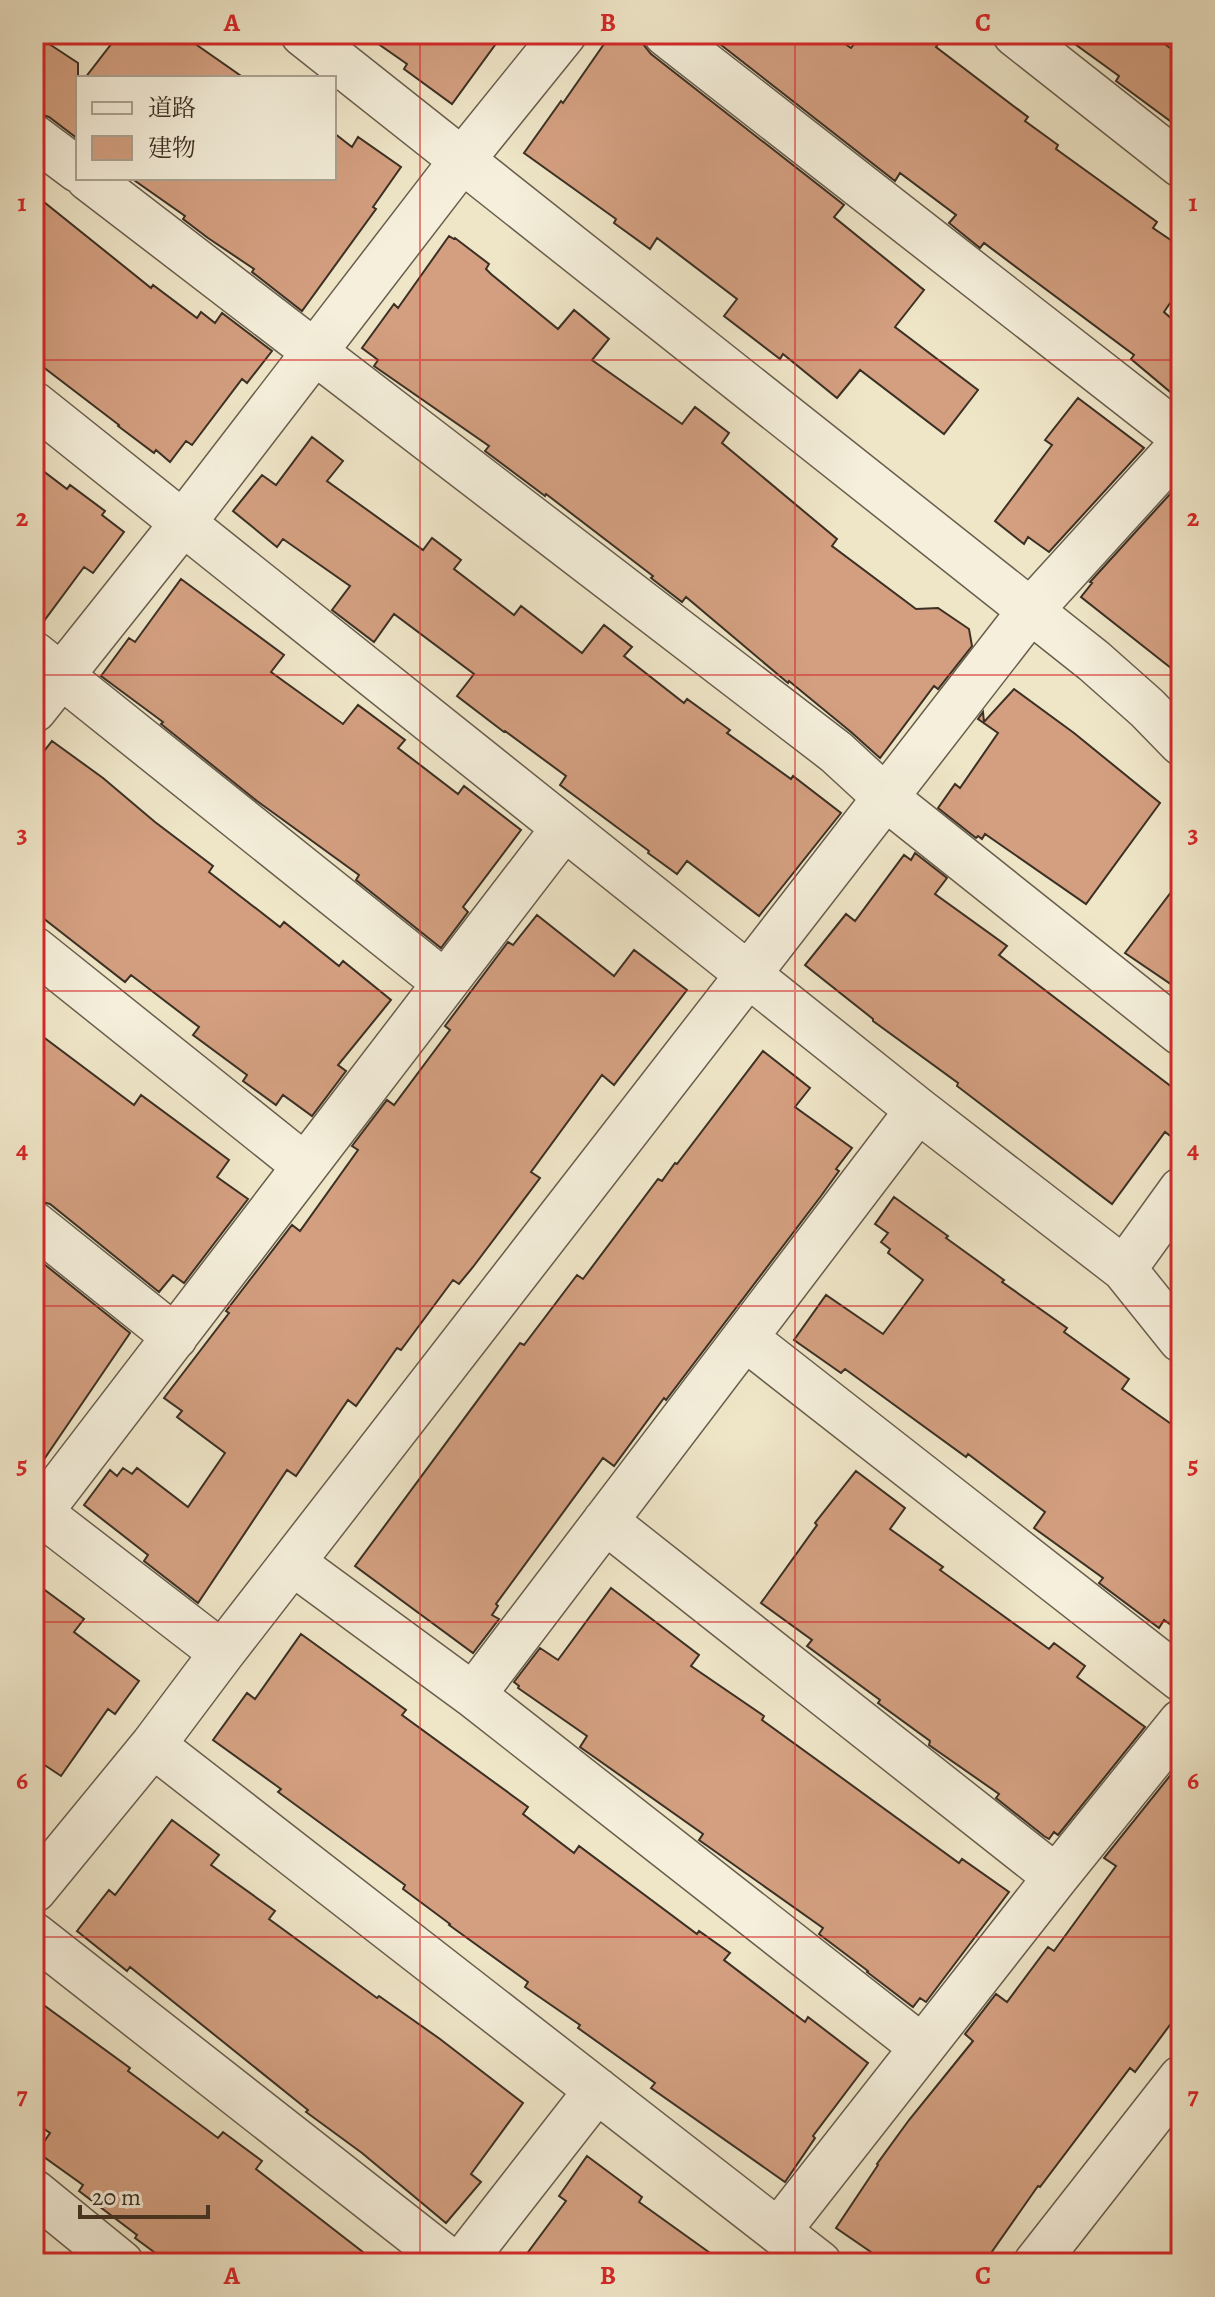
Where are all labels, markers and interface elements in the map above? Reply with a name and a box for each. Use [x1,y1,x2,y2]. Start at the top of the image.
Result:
text: A [223,5,241,40]
text: B [600,5,616,40]
text: C [975,5,991,40]
legend [76,76,336,180]
text: 道路 [148,92,196,124]
text: 建物 [148,132,196,164]
text: 1 [17,185,27,220]
text: 1 [1188,185,1198,220]
text: 2 [16,500,29,535]
text: 2 [1187,500,1200,535]
text: 3 [16,816,28,851]
text: 3 [1187,816,1199,851]
text: 4 [16,1132,28,1167]
text: 4 [1187,1132,1199,1167]
text: 5 [16,1447,28,1482]
text: 5 [1187,1447,1199,1482]
text: 6 [16,1763,28,1798]
text: 6 [1187,1763,1199,1798]
text: 7 [16,2078,28,2113]
text: 7 [1187,2078,1199,2113]
scale bar [80,2169,208,2219]
text: 20 m [92,2181,141,2213]
text: A [223,2258,241,2293]
text: B [600,2258,616,2293]
text: C [975,2258,991,2293]

